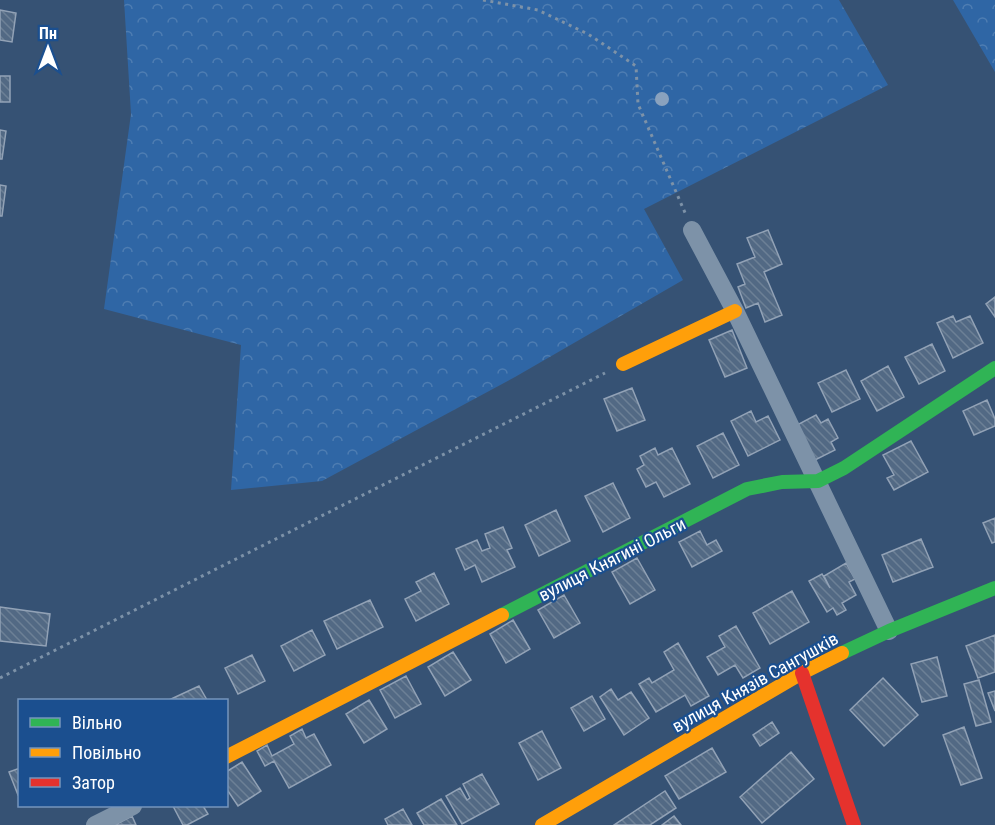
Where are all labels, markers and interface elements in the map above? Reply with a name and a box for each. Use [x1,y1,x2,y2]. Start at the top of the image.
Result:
north arrow [18,18,78,78]
text: Пн [39,24,57,43]
street label: вулиця Княгині Ольги [535,513,689,605]
street label: вулиця Князів Сангушків [668,628,842,736]
legend [18,699,228,807]
text: Вільно [72,712,122,733]
text: Повільно [72,742,141,763]
text: Затор [72,772,115,793]

